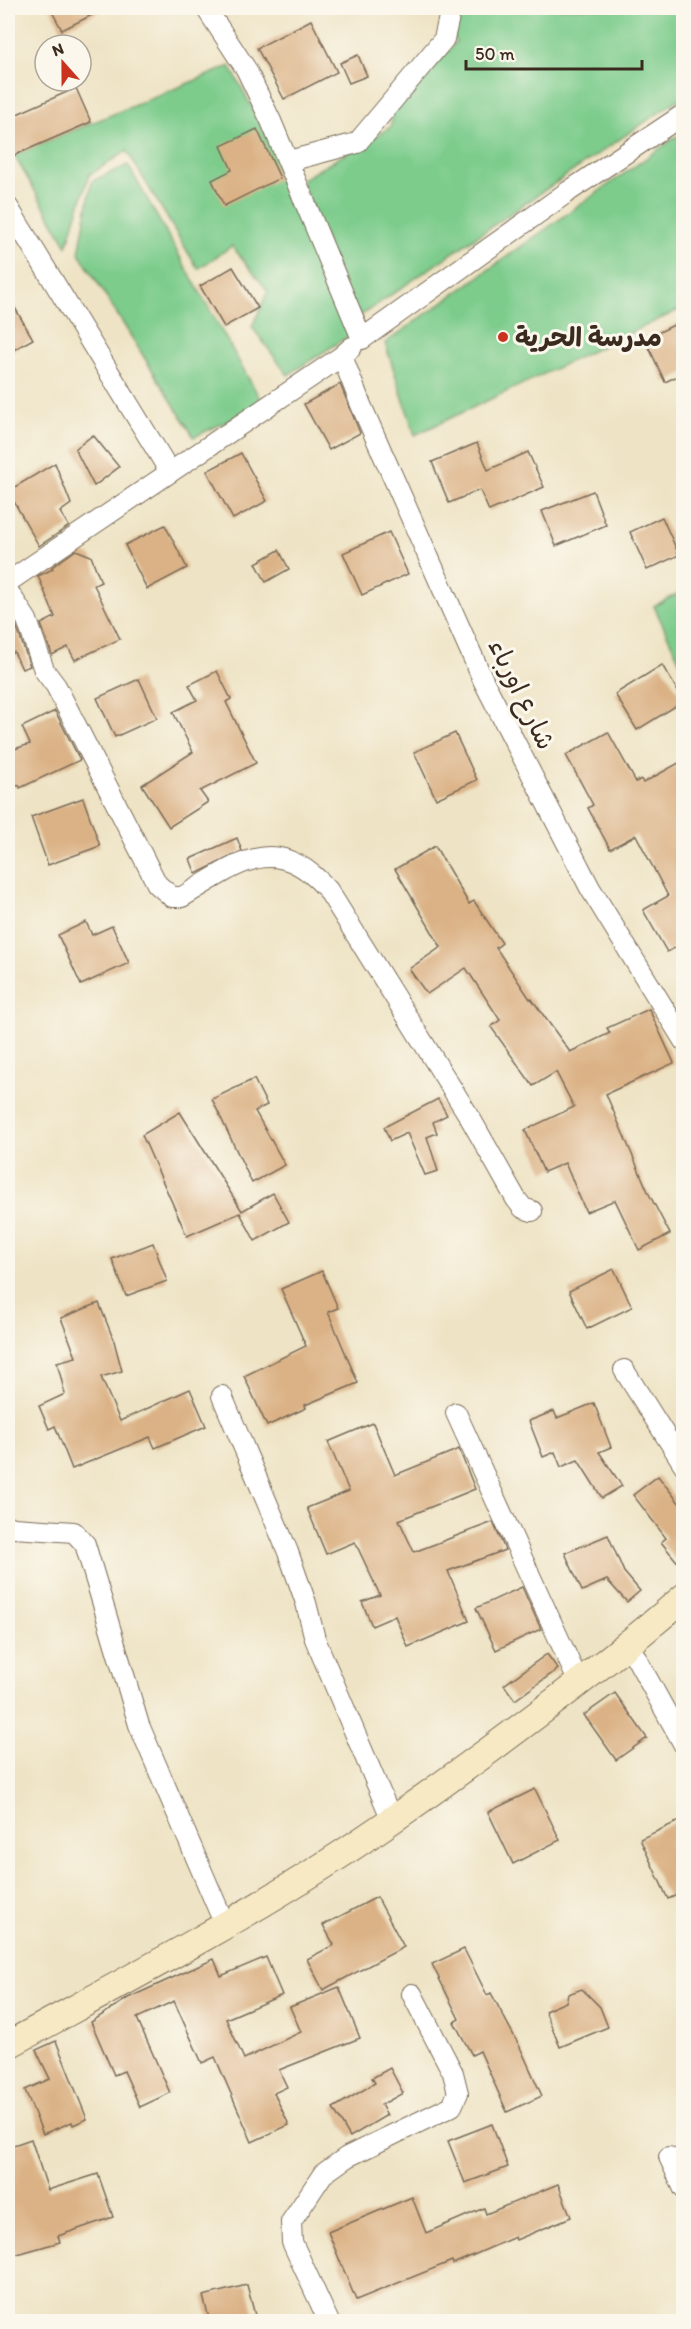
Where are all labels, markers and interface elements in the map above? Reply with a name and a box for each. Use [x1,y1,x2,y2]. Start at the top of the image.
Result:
north arrow [33,33,93,93]
scale bar [466,33,642,71]
text: N [49,39,66,60]
text: 50 m [475,43,515,65]
place label: مدرسة الحرية [515,321,662,353]
marker: مدرسة الحرية [496,330,510,344]
street label: شارع اورباء [480,633,563,756]

